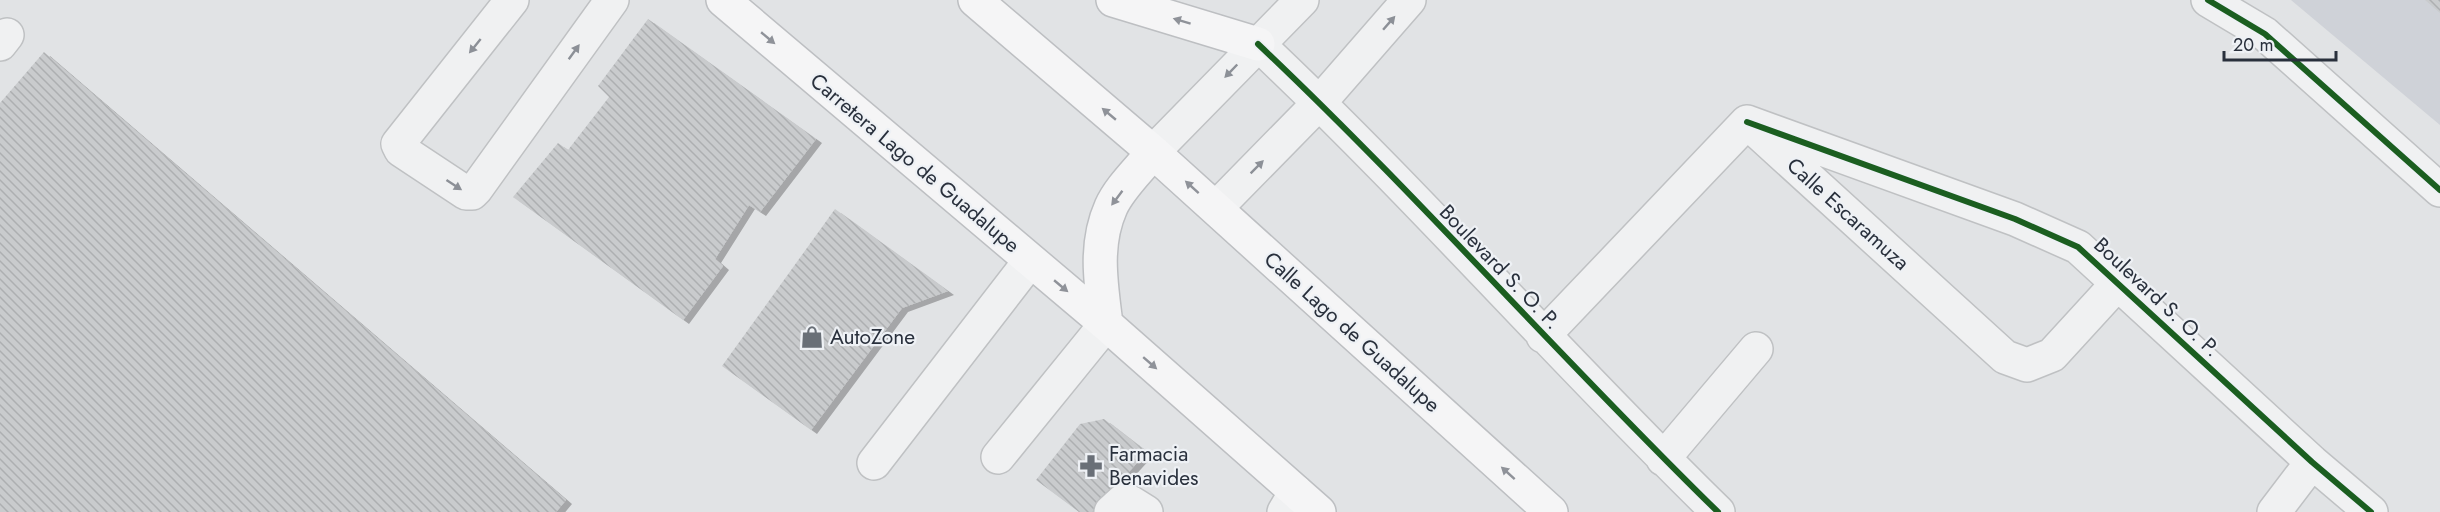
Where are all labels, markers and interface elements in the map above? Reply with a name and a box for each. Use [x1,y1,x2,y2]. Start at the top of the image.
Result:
one-way arrow [1173,16,1191,25]
one-way arrow [1382,16,1395,31]
scale bar [2224,24,2336,62]
one-way arrow [760,31,775,44]
text: 20 m [2233,32,2273,58]
one-way arrow [470,38,482,53]
one-way arrow [568,45,580,61]
one-way arrow [1225,64,1239,78]
street label: Carretera Lago de Guadalupe [804,66,1026,260]
one-way arrow [1102,108,1117,121]
street label: Calle Escaramuza [1780,151,1916,277]
one-way arrow [1250,159,1264,174]
one-way arrow [446,179,462,190]
one-way arrow [1185,181,1200,194]
one-way arrow [1111,190,1124,206]
street label: Boulevard S. O. P. [1432,198,1568,336]
street label: Boulevard S. O. P. [2087,230,2227,364]
street label: Calle Lago de Guadalupe [1257,245,1447,419]
one-way arrow [1053,280,1069,293]
place label: AutoZone [830,322,915,352]
shop icon: AutoZone [799,324,825,350]
one-way arrow [1142,356,1157,369]
place label: Farmacia Benavides [1109,439,1199,493]
pharmacy icon: Farmacia Benavides [1078,453,1104,479]
one-way arrow [1501,467,1516,480]

